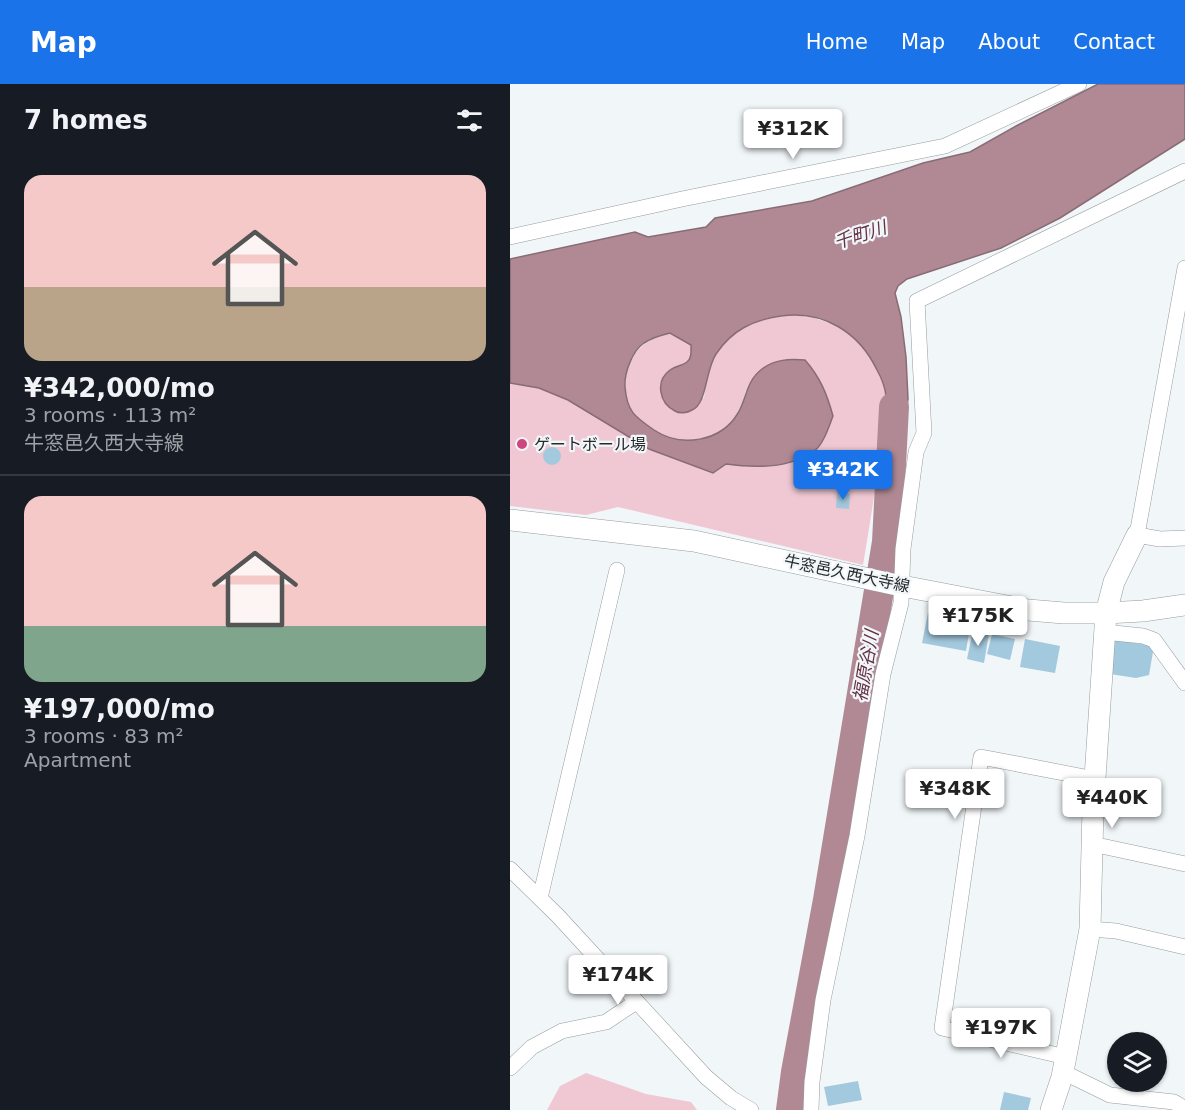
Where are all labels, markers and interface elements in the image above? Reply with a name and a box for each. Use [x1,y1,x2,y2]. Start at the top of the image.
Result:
text: Map [30,26,97,59]
text: Home [806,30,868,54]
text: Map [901,30,945,54]
text: About [978,30,1040,54]
text: Contact [1073,30,1155,54]
icon: filters [453,104,486,137]
text: 7 homes [24,105,148,135]
pin: ¥312K [751,109,835,160]
text: ¥312K [757,116,829,140]
icon: home [201,214,309,322]
water label: 千町川 [831,216,891,253]
text: ¥342,000/mo [24,373,215,403]
text: 3 rooms · 113 m² [24,403,196,427]
text: 牛窓邑久西大寺線 [24,431,184,455]
place label: ゲートボール場 [534,435,646,454]
marker: ゲートボール場 [515,437,529,451]
pin: ¥342K [801,450,885,501]
text: ¥342K [807,457,879,481]
icon: home [201,535,309,643]
street label: 牛窓邑久西大寺線 [782,551,911,596]
pin: ¥175K [936,596,1020,647]
text: ¥175K [942,603,1014,627]
water label: 福原谷川 [849,627,882,703]
text: ¥197,000/mo [24,694,215,724]
text: 3 rooms · 83 m² [24,724,184,748]
text: Apartment [24,748,131,772]
pin: ¥348K [913,769,997,820]
text: ¥348K [919,776,991,800]
pin: ¥440K [1070,778,1154,829]
text: ¥440K [1076,785,1148,809]
pin: ¥174K [576,955,660,1006]
text: ¥174K [582,962,654,986]
pin: ¥197K [959,1008,1043,1059]
text: ¥197K [965,1015,1037,1039]
map controls [1107,1032,1167,1092]
button: layers [1107,1032,1167,1092]

